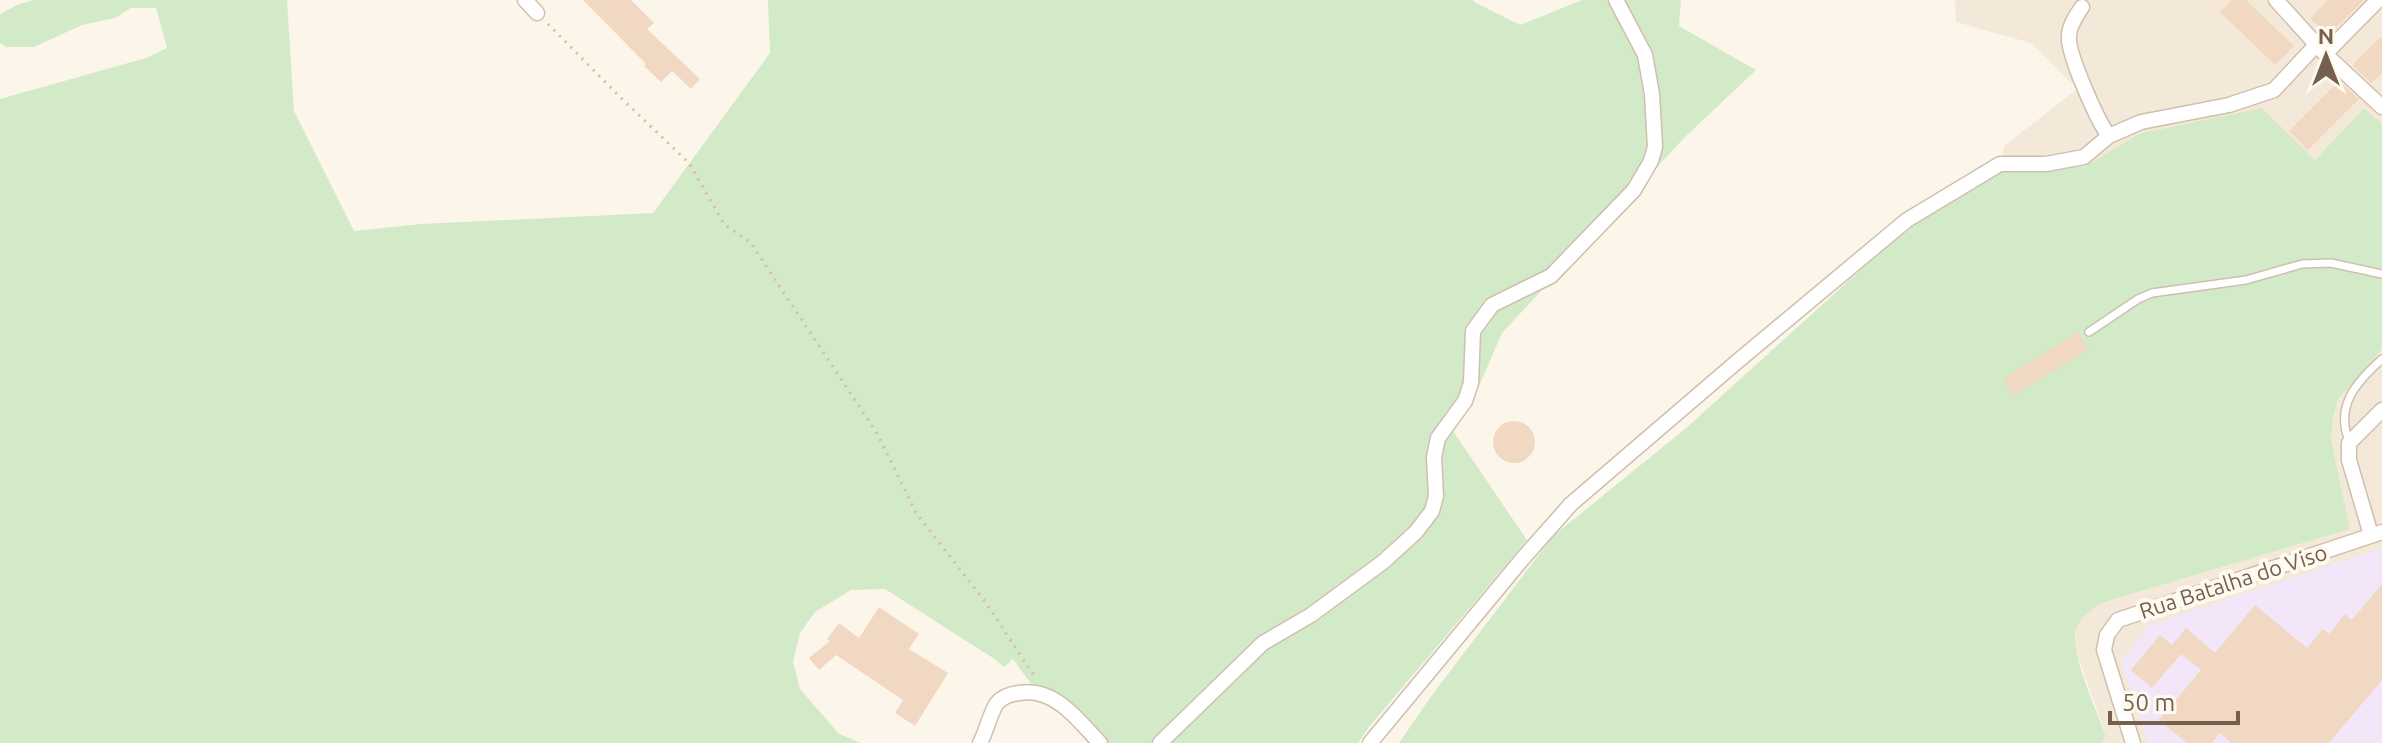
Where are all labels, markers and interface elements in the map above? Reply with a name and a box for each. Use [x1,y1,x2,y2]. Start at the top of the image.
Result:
north arrow [2286,16,2366,96]
text: N [2318,23,2334,48]
street label: Rua Batalha do Viso [2136,539,2330,623]
scale bar [2110,675,2238,725]
text: 50 m [2122,689,2175,716]

